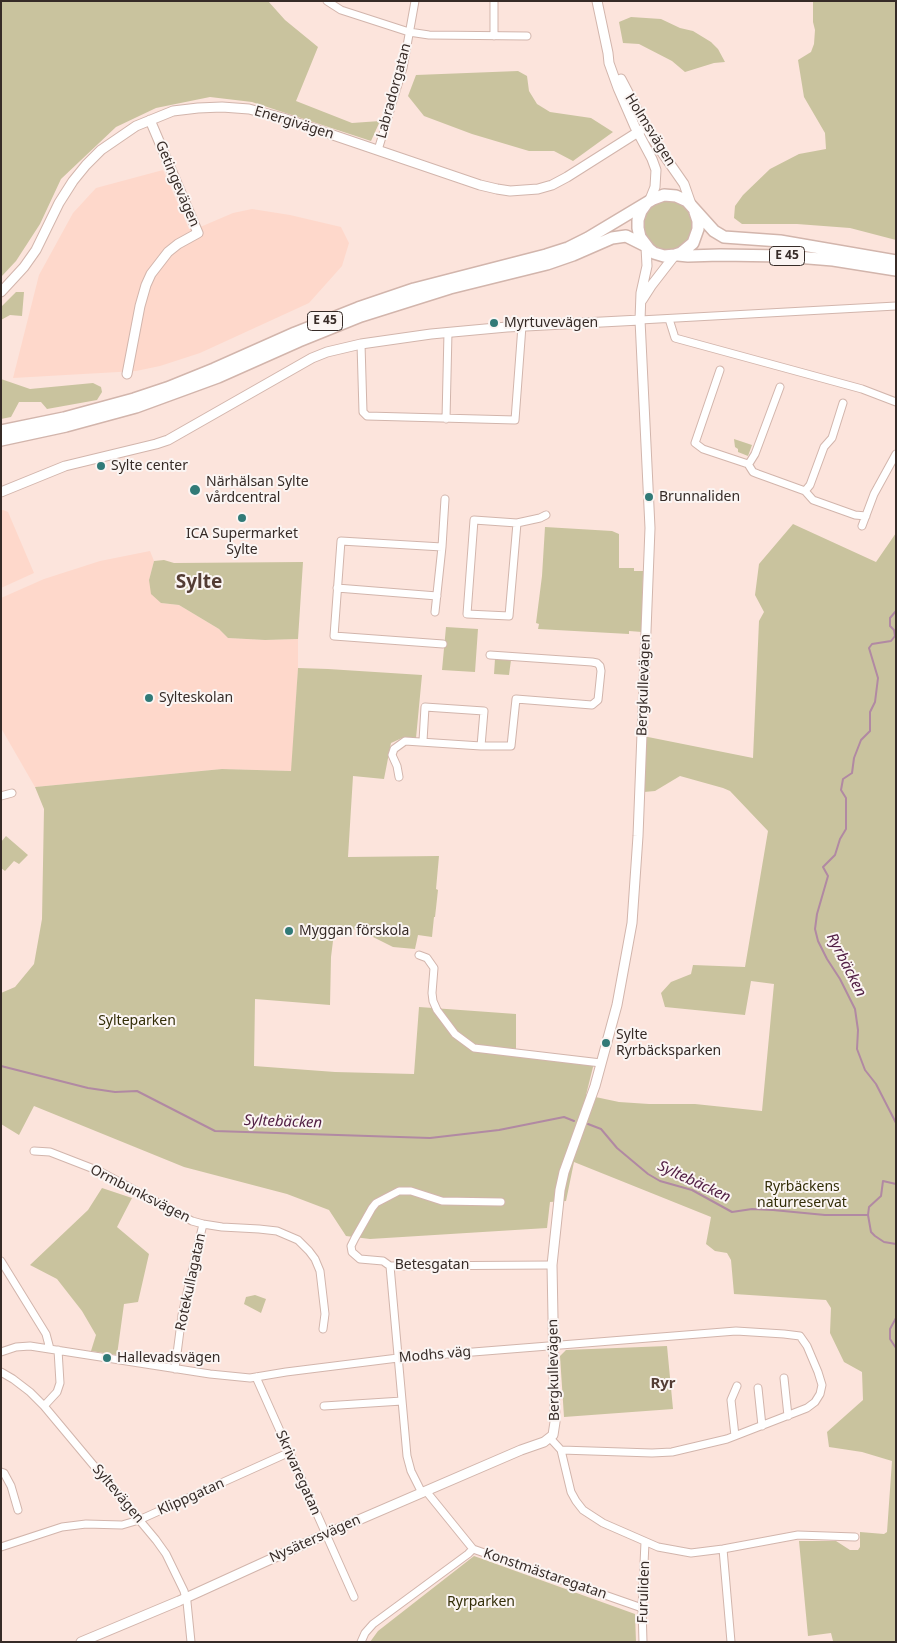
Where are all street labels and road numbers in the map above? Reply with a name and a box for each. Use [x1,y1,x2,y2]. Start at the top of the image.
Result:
street label: Labradorgatan [373,42,415,140]
street label: Holmsvägen [621,91,679,169]
street label: Energivägen [252,103,336,143]
street label: Getingevägen [151,138,203,230]
road number: E 45 [770,247,804,266]
road number: E 45 [308,312,342,331]
street label: Bergkullevägen [634,634,654,736]
street label: Ormbunksvägen [87,1162,193,1226]
street label: Rotekullagatan [172,1232,210,1332]
street label: Betesgatan [395,1257,469,1273]
street label: Bergkullevägen [545,1319,563,1421]
street label: Modhs väg [398,1343,472,1367]
street label: Skrivaregatan [272,1428,324,1518]
street label: Syltevägen [89,1461,147,1527]
street label: Klippgatan [155,1475,227,1519]
street label: Nysätersvägen [267,1511,363,1567]
street label: Konstmästaregatan [481,1545,609,1603]
street label: Furuliden [635,1560,653,1624]

